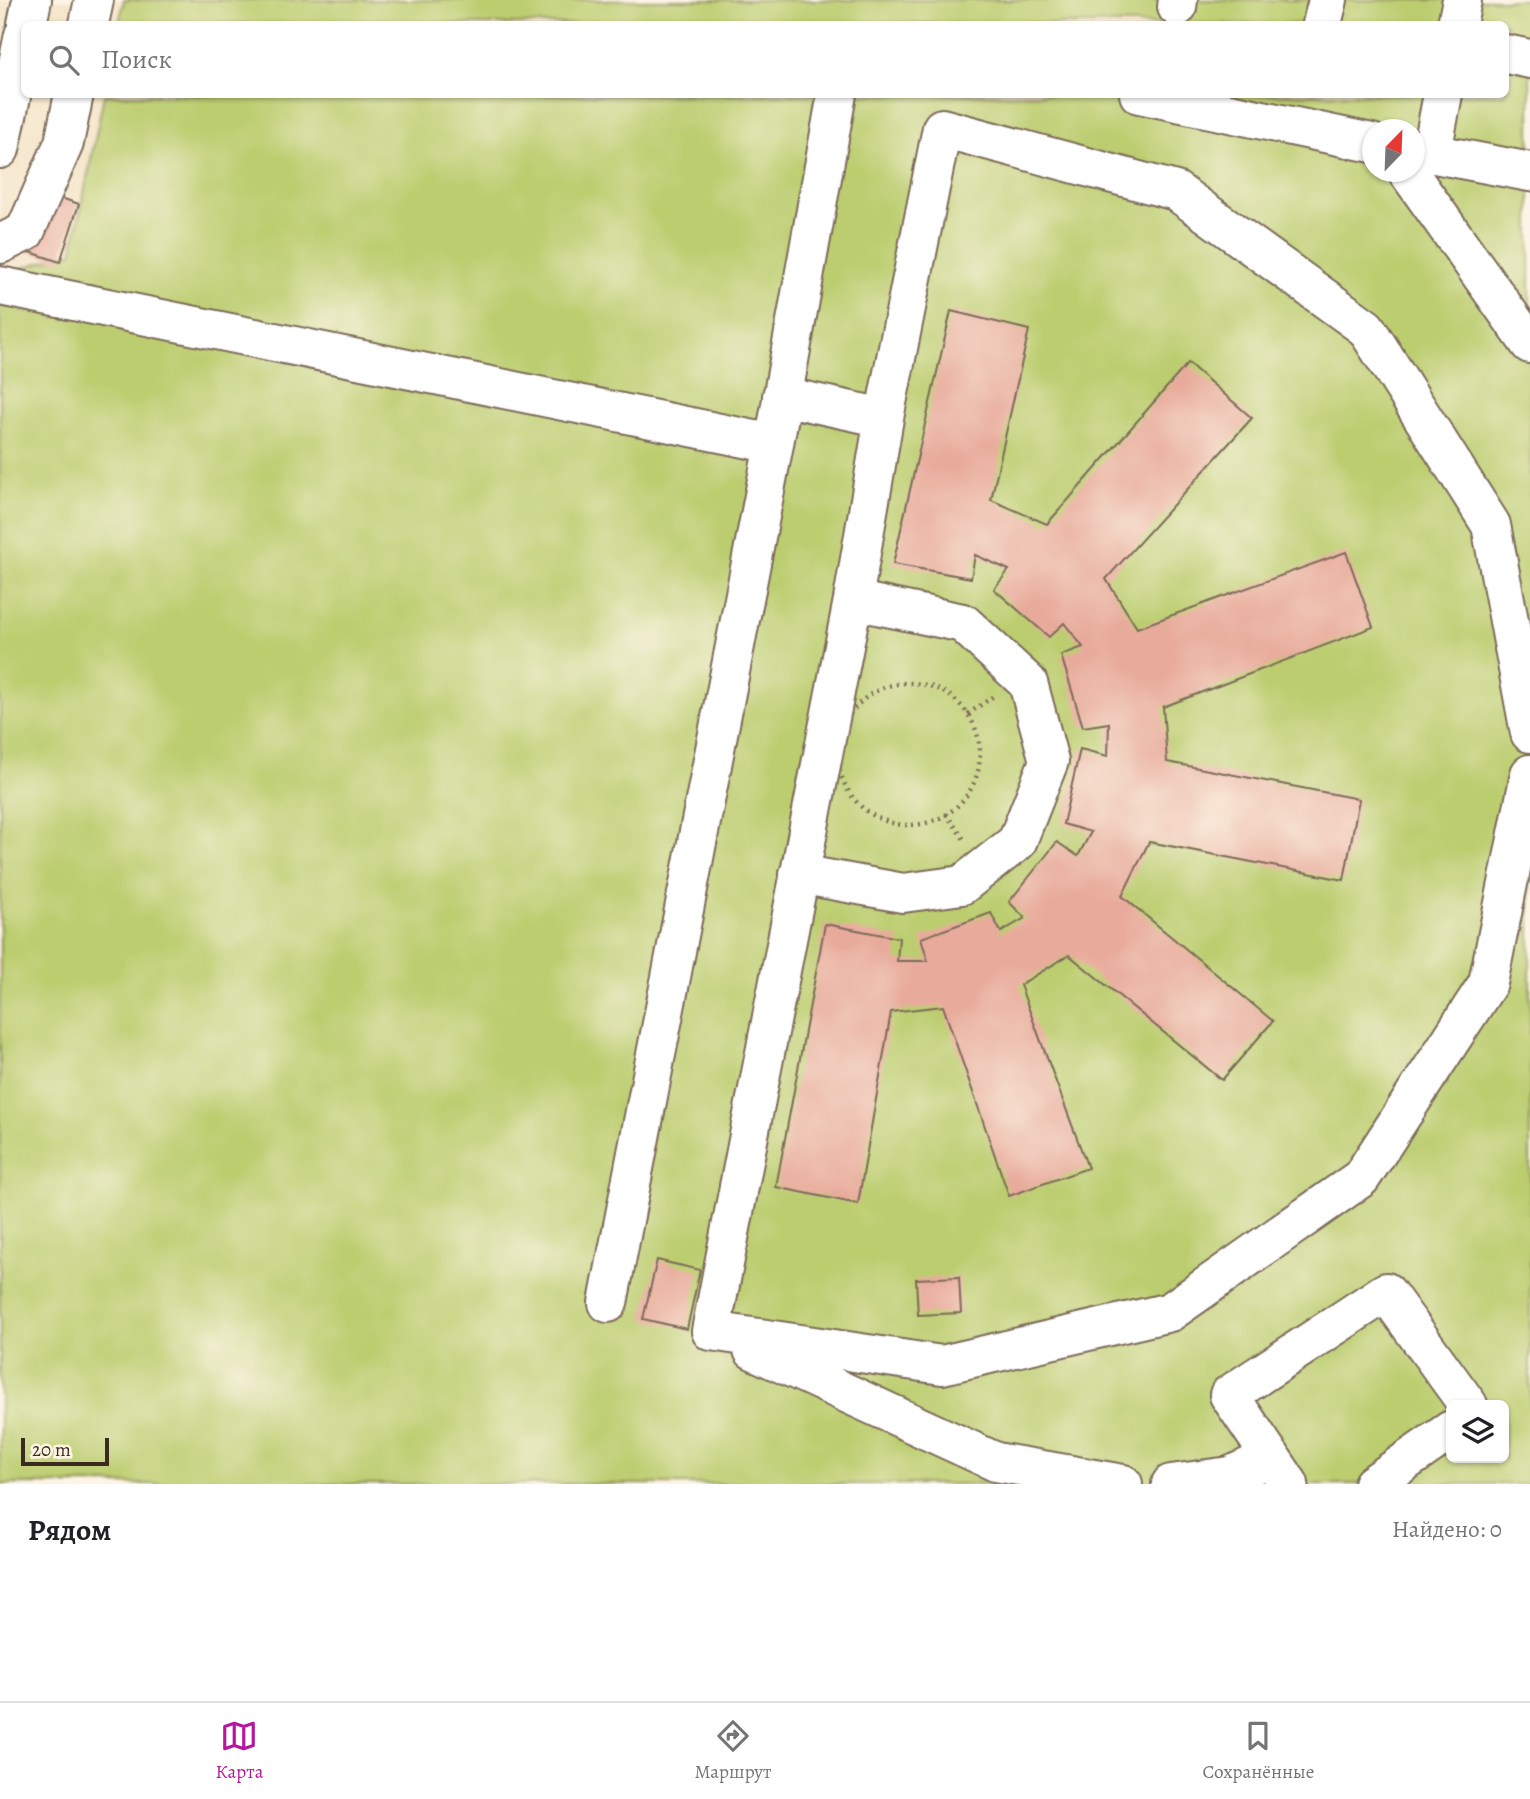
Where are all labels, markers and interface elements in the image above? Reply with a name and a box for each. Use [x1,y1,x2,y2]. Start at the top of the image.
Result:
search box [21,21,1509,98]
icon: search [45,41,83,79]
text: Поиск [101,42,172,77]
north arrow [1362,119,1425,182]
map controls [1446,1400,1509,1463]
button: layers [1446,1400,1509,1463]
scale bar [21,1435,108,1467]
text: 20 m [32,1437,71,1463]
text: Рядом [28,1510,111,1550]
text: Найдено: 0 [1392,1514,1502,1545]
tab: Карта [216,1717,263,1785]
tab: Маршрут [694,1717,771,1785]
tab: Сохранённые [1202,1717,1314,1785]

